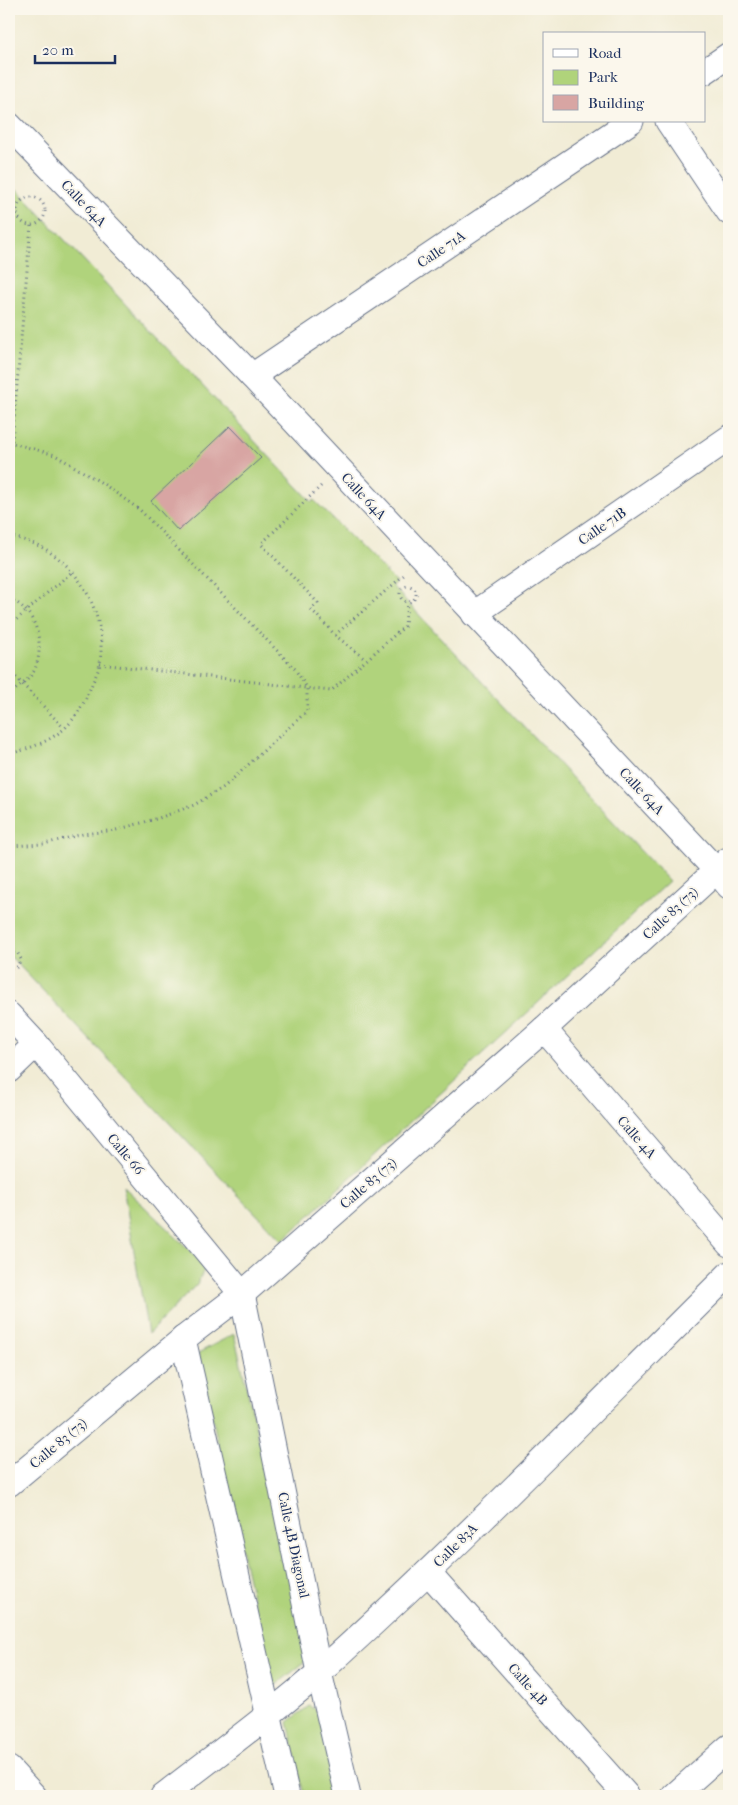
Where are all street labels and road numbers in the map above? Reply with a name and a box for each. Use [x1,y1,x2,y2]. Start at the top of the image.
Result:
street label: Calle 64A [57,176,111,231]
street label: Calle 71A [414,227,469,272]
street label: Calle 64A [338,469,390,524]
street label: Calle 71B [575,504,629,549]
street label: Calle 64A [616,764,668,819]
street label: Calle 83 (73) [639,883,702,943]
street label: Calle 4A [614,1113,660,1163]
street label: Calle 66 [103,1130,148,1179]
street label: Calle 83 (73) [337,1154,400,1213]
street label: Calle 83 (73) [26,1414,90,1472]
street label: Calle 4B Diagonal [274,1490,313,1600]
street label: Calle 83A [430,1519,482,1571]
street label: Calle 4B [504,1660,551,1709]

